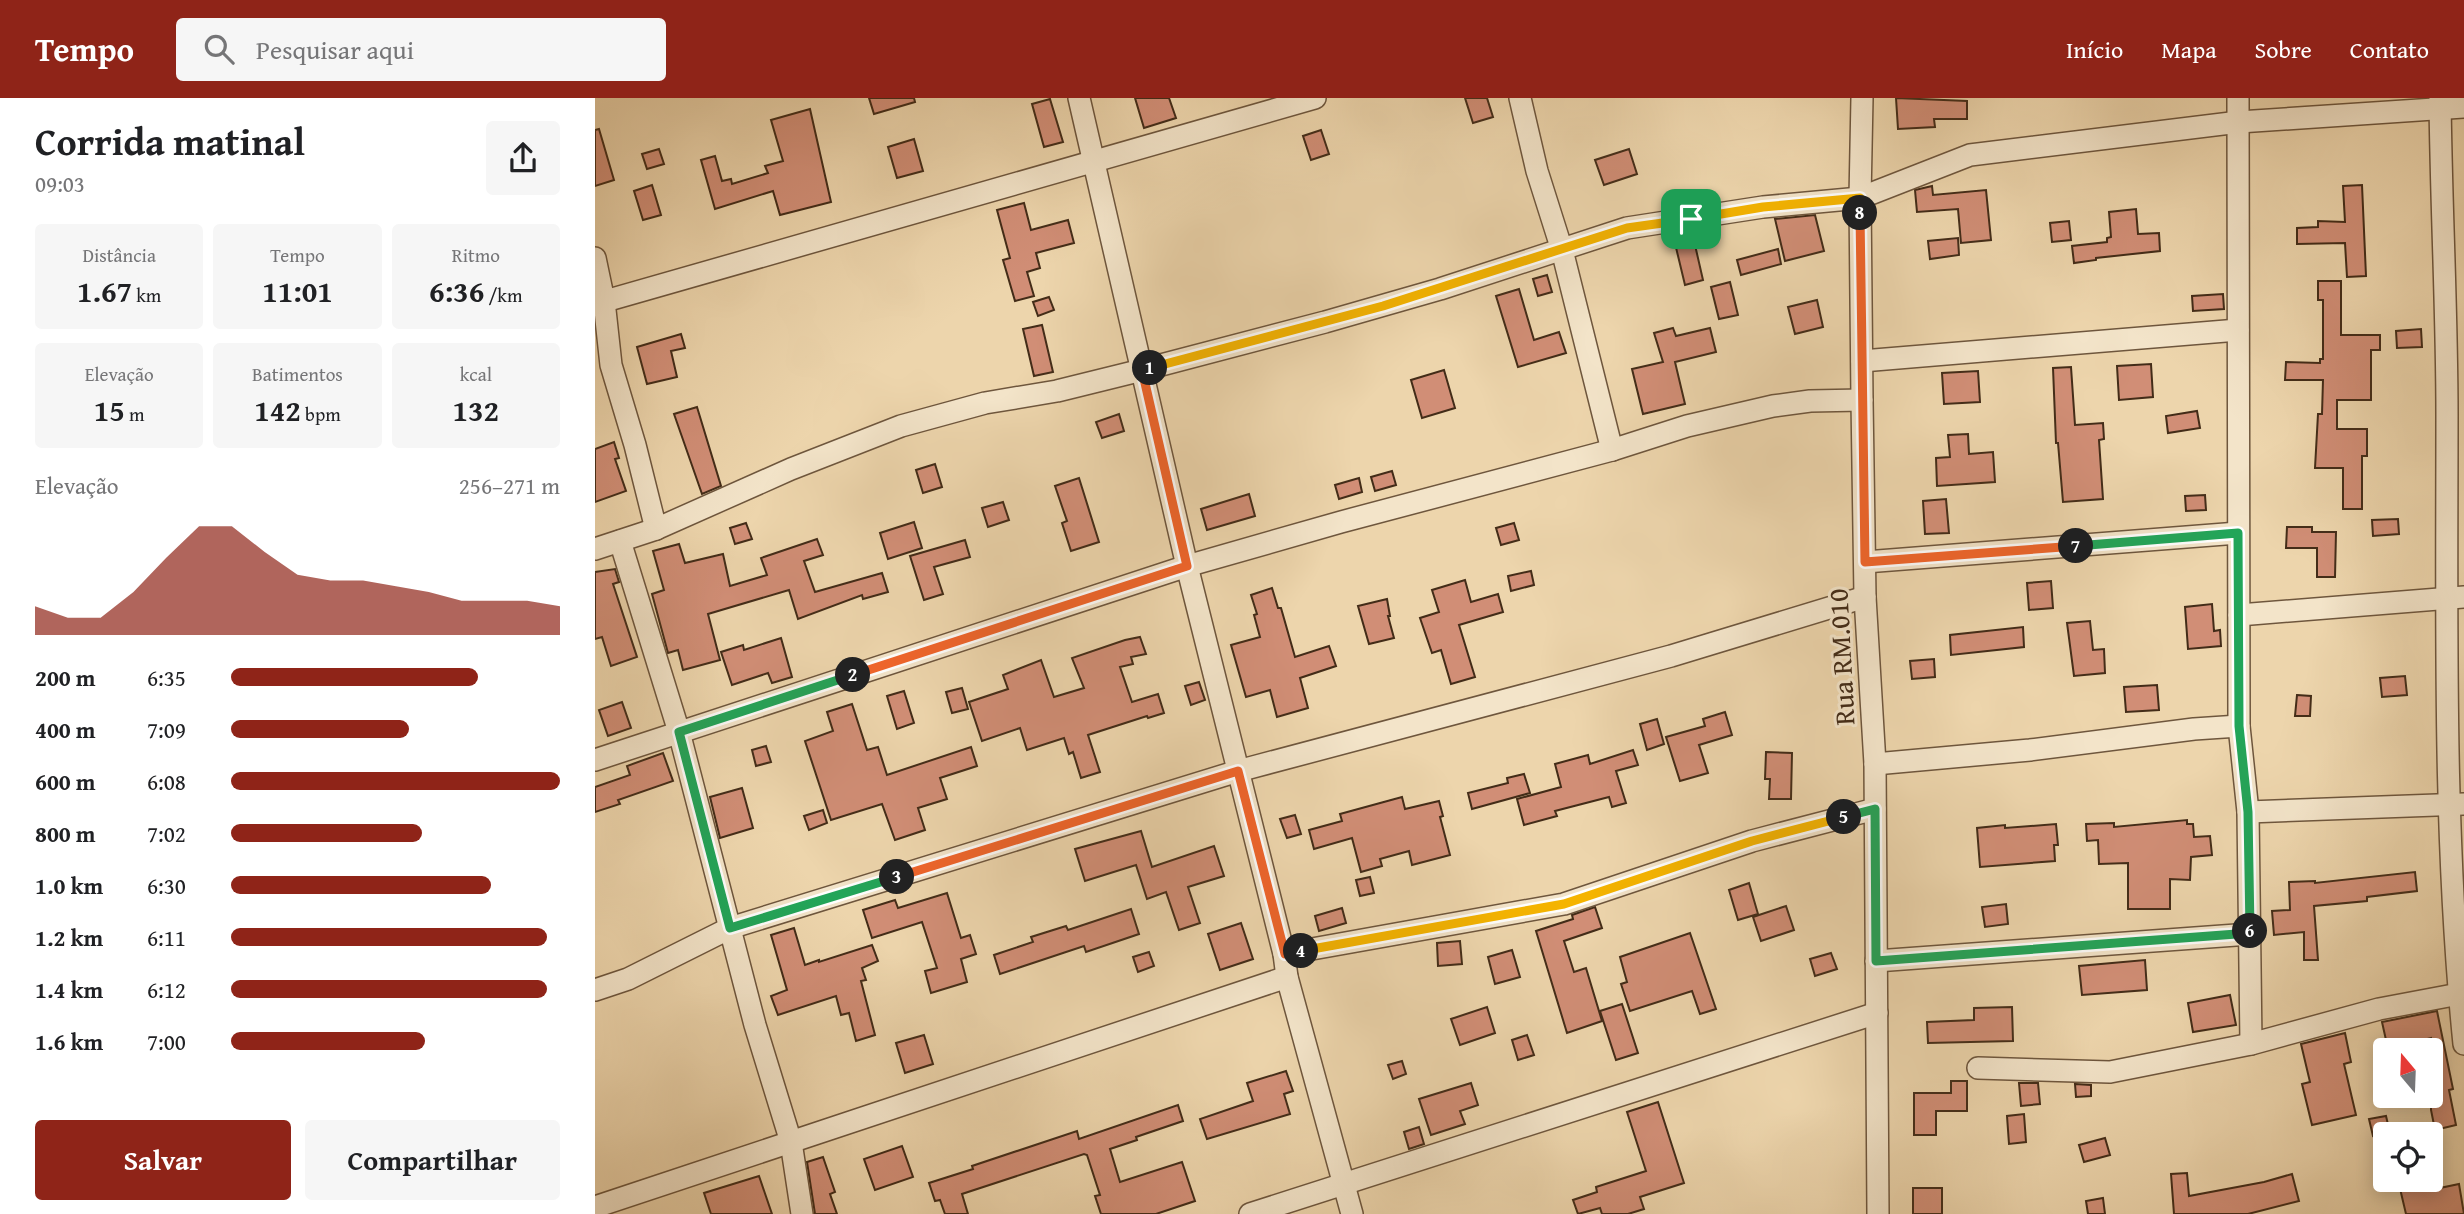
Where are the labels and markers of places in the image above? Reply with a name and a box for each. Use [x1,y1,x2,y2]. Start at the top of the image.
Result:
pin [1661,189,1721,249]
pin: 8 [1843,195,1877,230]
pin: 1 [1133,350,1167,386]
pin: 7 [2059,528,2093,564]
pin: 2 [835,658,871,692]
pin: 5 [1827,800,1861,834]
pin: 3 [879,860,915,894]
pin: 6 [2233,914,2267,948]
pin: 4 [1283,934,1319,968]

